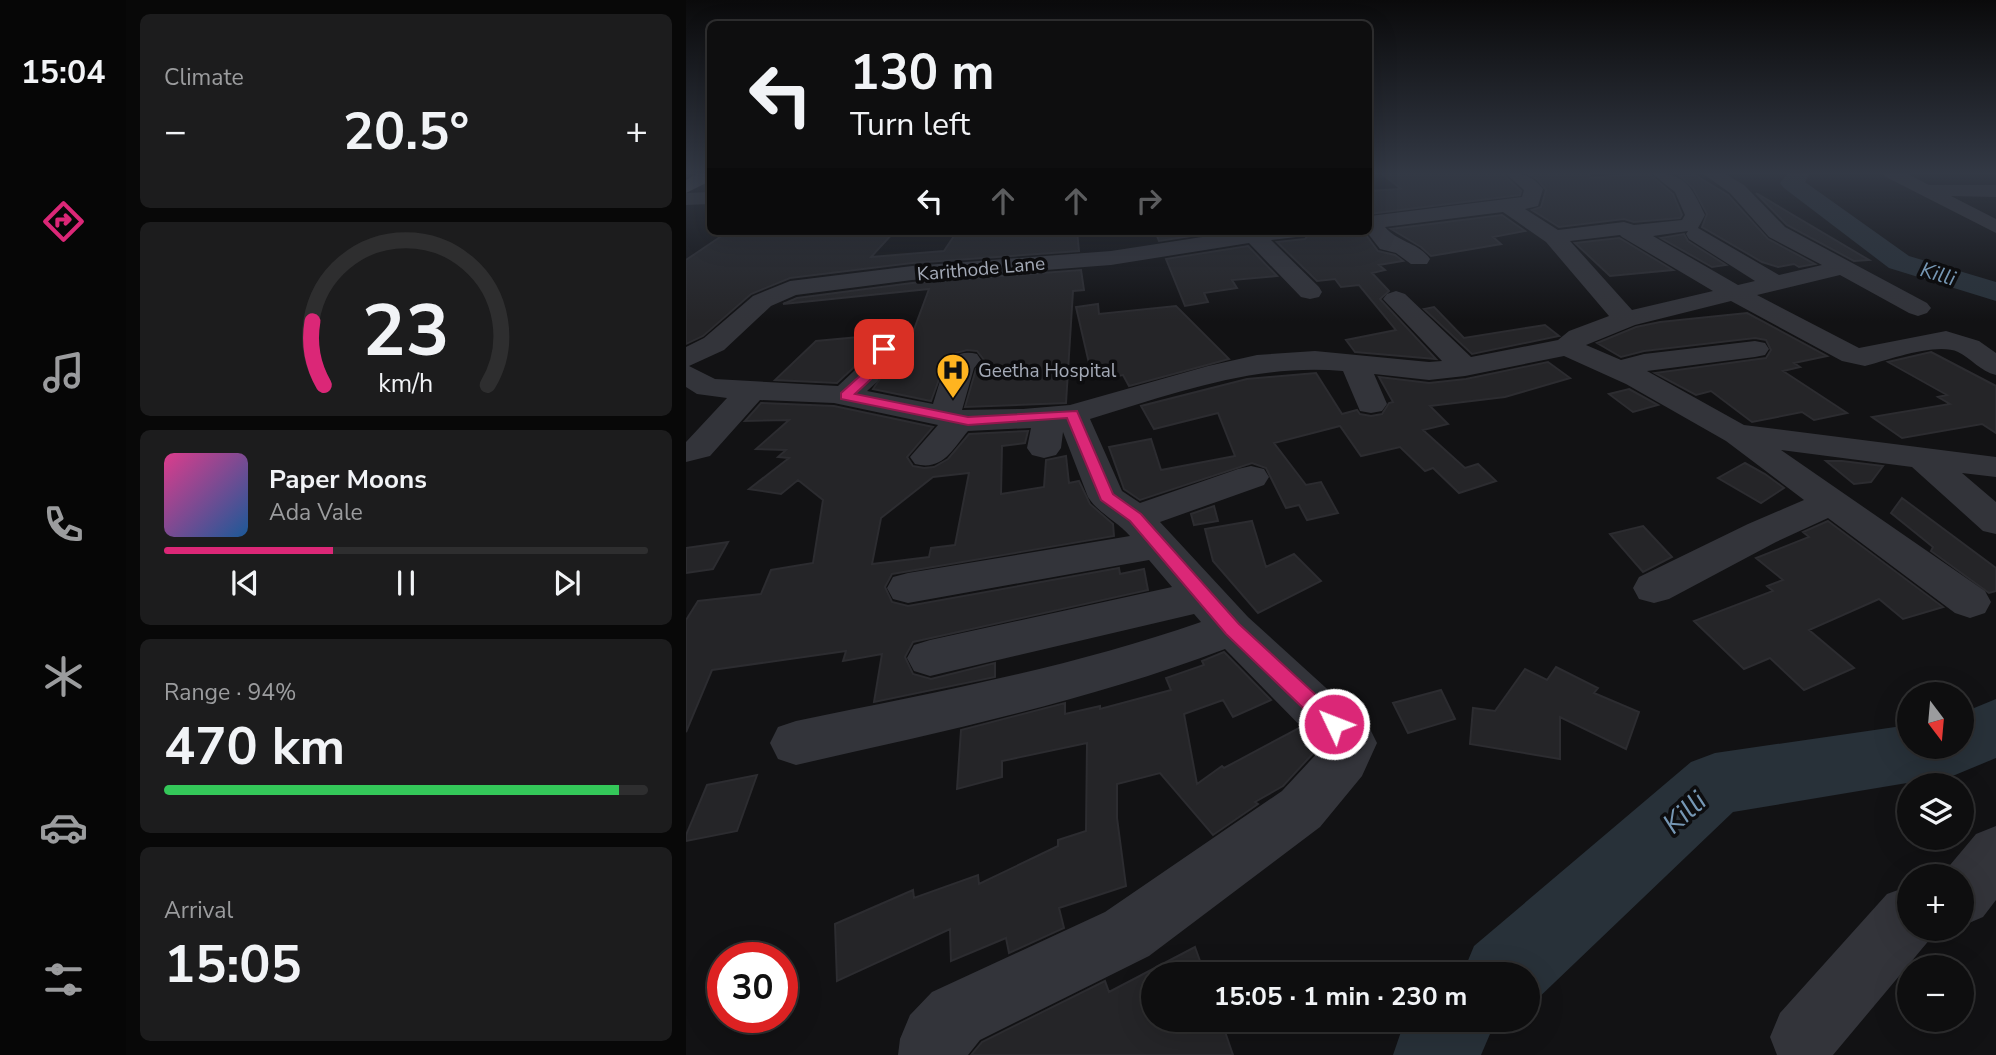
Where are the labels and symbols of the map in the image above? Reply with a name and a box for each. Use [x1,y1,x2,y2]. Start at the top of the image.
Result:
street label: Karithode Lane [916,250,1046,288]
water label: Killi [1917,255,1960,293]
pin [854,319,914,379]
hospital icon: Geetha Hospital [934,351,972,400]
place label: Geetha Hospital [978,358,1117,384]
north arrow [1897,682,1974,760]
position arrow [1297,687,1371,761]
water label: Killi [1654,783,1715,843]
speed limit sign: 30 [707,942,798,1033]

